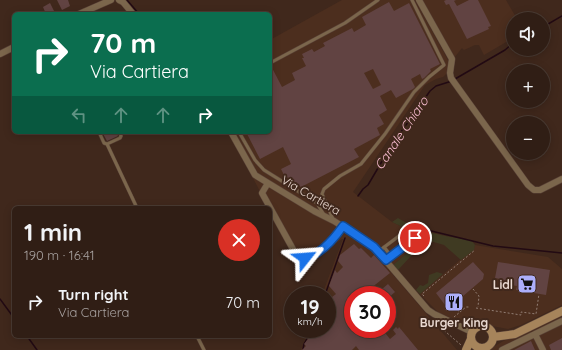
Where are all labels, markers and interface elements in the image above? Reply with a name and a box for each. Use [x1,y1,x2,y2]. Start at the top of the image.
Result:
map controls [506,12,550,160]
button: sound [506,12,550,56]
text: 70 m [90,25,156,60]
icon: right [24,28,76,80]
text: Via Cartiera [90,60,189,83]
button: + [506,64,550,108]
water label: Canale Chiaro [371,93,432,173]
icon: left [68,104,90,126]
icon: ahead [110,104,132,126]
icon: ahead [152,104,174,126]
icon: right [194,104,216,126]
button: − [506,116,550,160]
street label: Via Cartiera [279,172,343,218]
text: 1 min [24,217,82,247]
button: close [218,219,260,261]
pin [398,221,432,255]
icon: arrive [404,227,426,249]
position arrow [284,237,326,279]
text: 190 m · 16:41 [24,247,95,263]
supermarket icon: Lidl [516,273,538,295]
place label: Lidl [493,277,513,292]
text: Turn right [58,285,129,304]
speed limit sign: 30 [344,286,396,338]
icon: right [24,291,46,313]
restaurant icon: Burger King [443,291,465,313]
text: 70 m [226,293,260,312]
text: 19 [300,294,320,319]
text: Via Cartiera [58,304,130,320]
text: km/h [297,315,323,328]
place label: Burger King [420,315,488,330]

